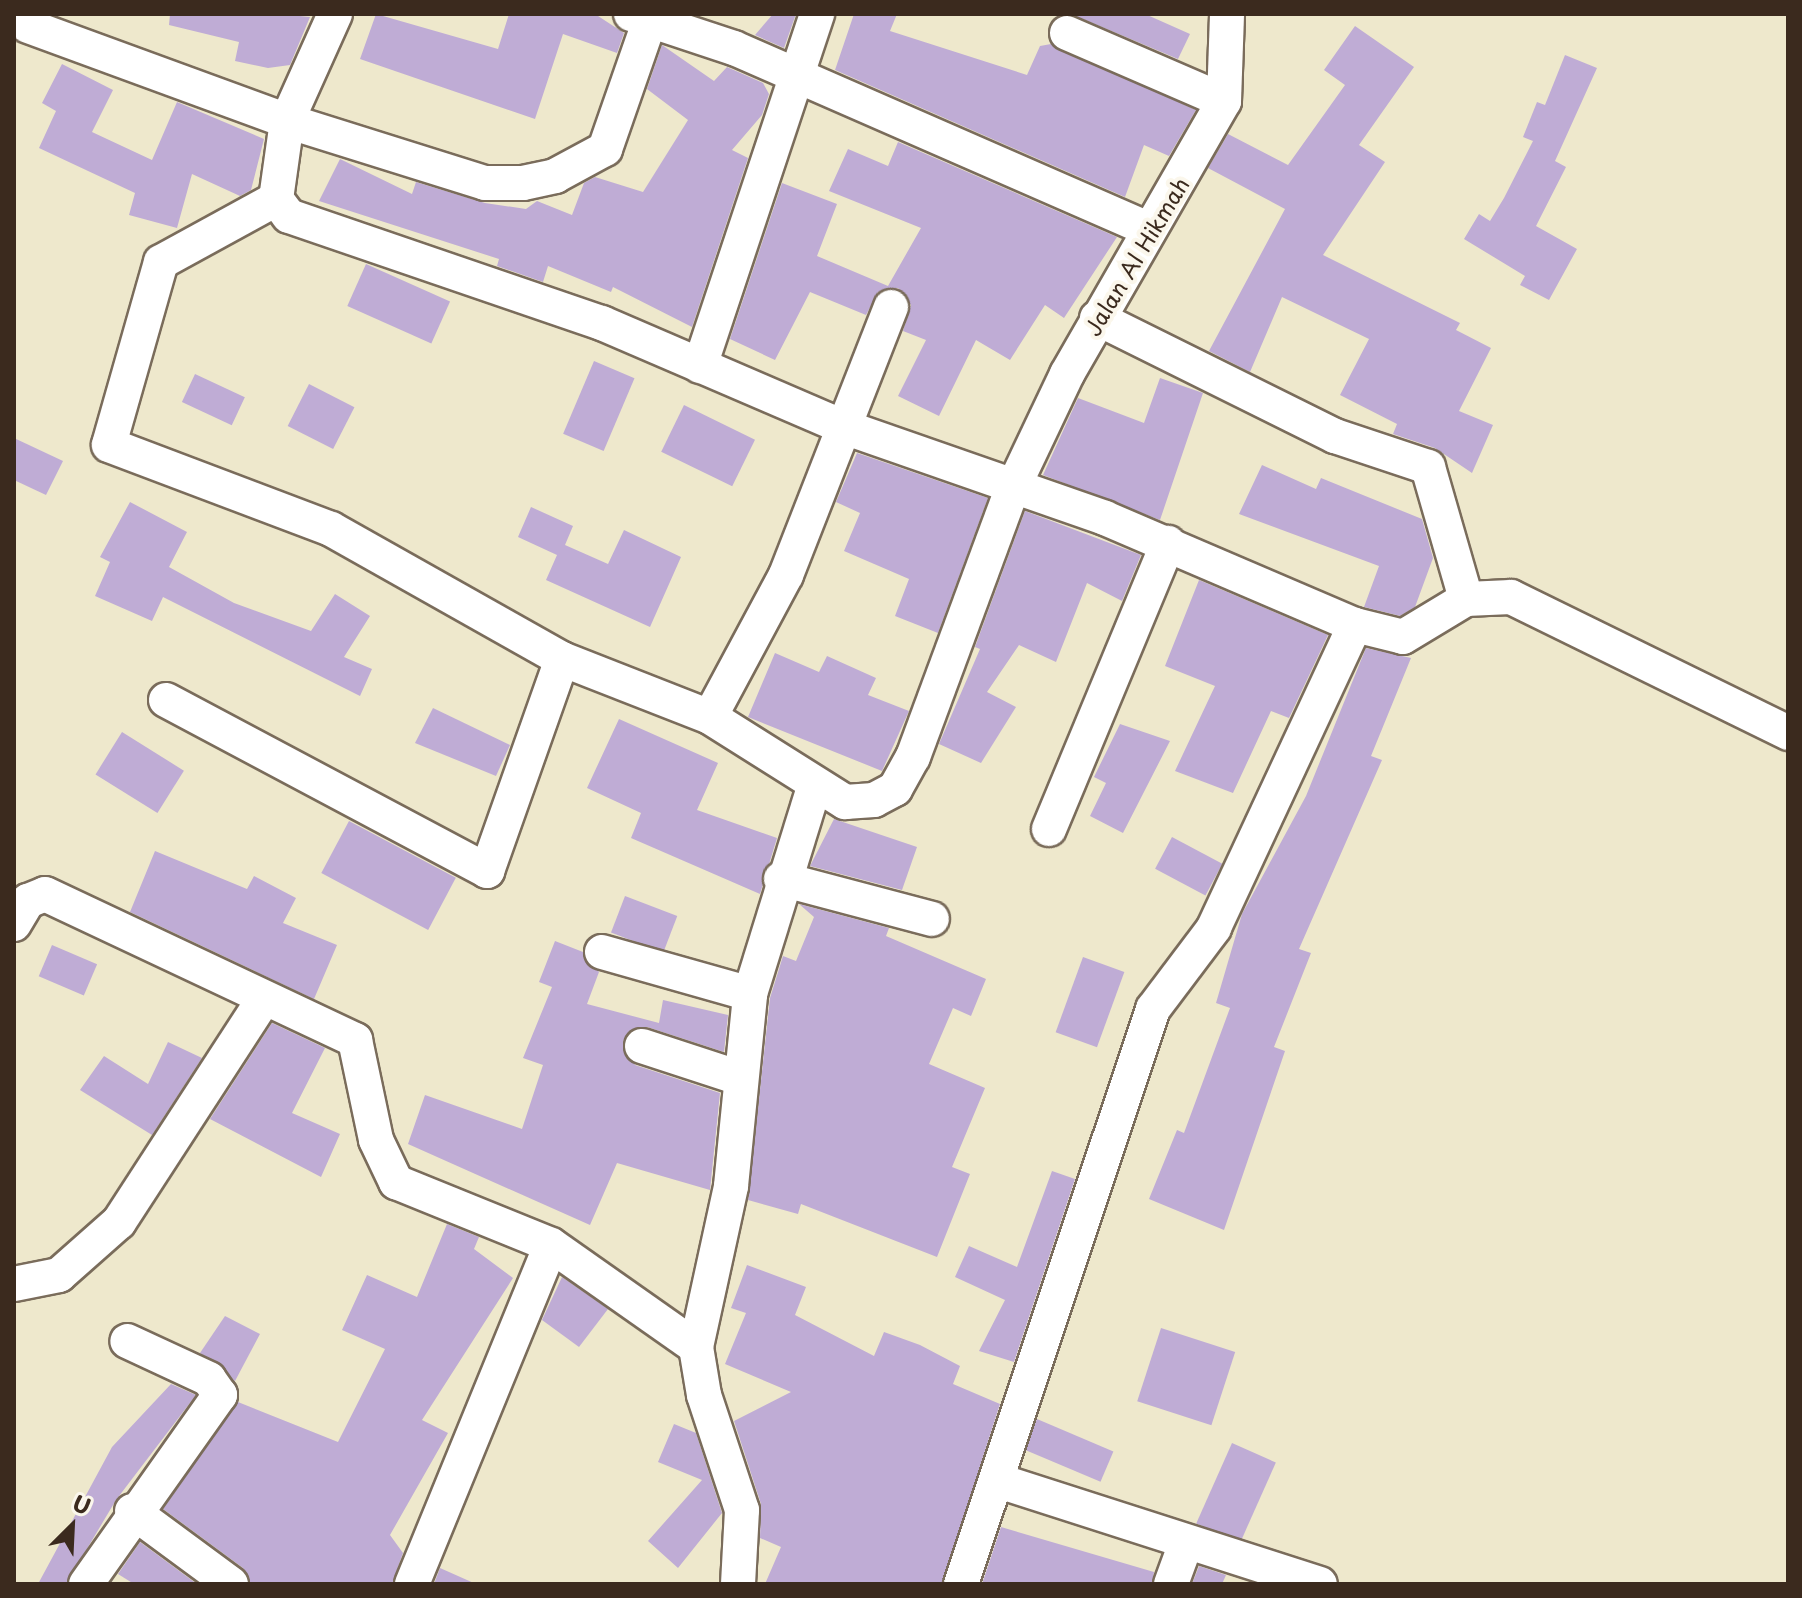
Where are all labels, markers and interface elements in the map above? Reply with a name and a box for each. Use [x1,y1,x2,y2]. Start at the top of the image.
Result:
street label: Jalan Al Hikmah [1079,172,1193,340]
text: U [68,1485,96,1522]
north arrow [32,1486,112,1566]

